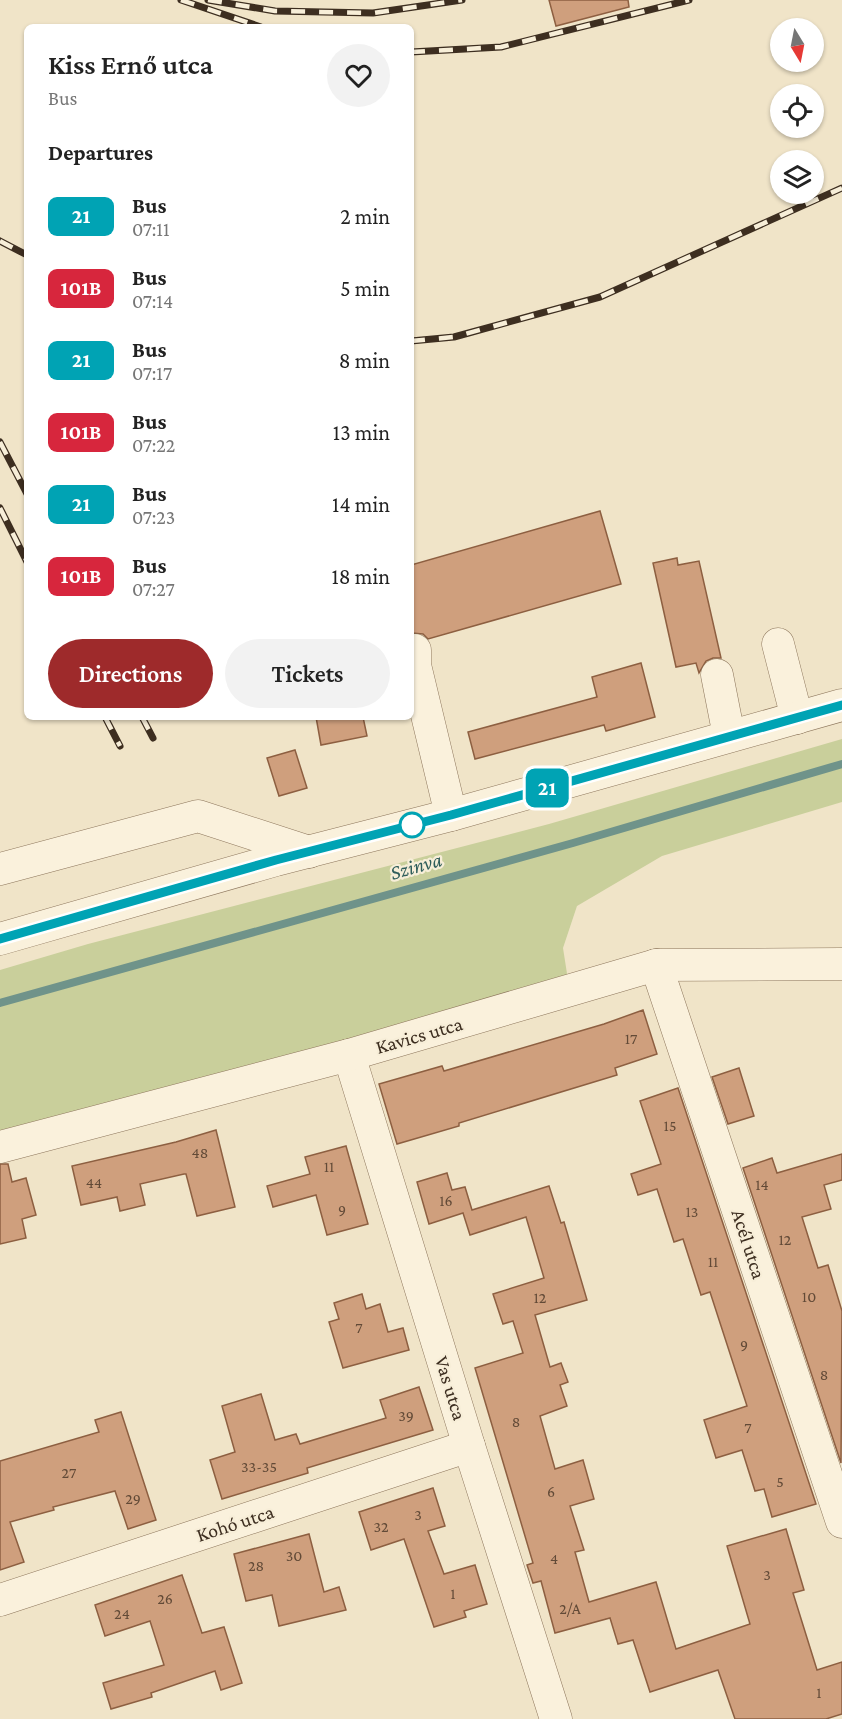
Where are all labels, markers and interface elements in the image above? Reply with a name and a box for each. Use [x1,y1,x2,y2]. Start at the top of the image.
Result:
north arrow [770,18,824,72]
map controls [770,18,824,204]
button: heart [327,44,390,107]
text: Kiss Ernő utca [48,49,213,80]
button: locate [770,84,824,138]
text: Bus [48,87,77,109]
text: Departures [48,140,153,165]
button: layers [770,150,824,204]
text: Bus [132,193,166,218]
text: 21 [72,204,90,228]
text: 2 min [340,204,390,229]
text: 07:11 [132,218,170,240]
text: Bus [132,265,166,290]
text: 101B [61,276,101,300]
text: 5 min [340,276,390,301]
text: 07:14 [132,290,173,312]
text: Bus [132,337,166,362]
text: 21 [72,348,90,372]
text: 8 min [339,348,390,373]
text: 07:17 [132,362,172,384]
text: Bus [132,409,166,434]
text: 101B [61,420,101,444]
text: 13 min [333,420,390,445]
text: 07:22 [132,434,175,456]
text: Bus [132,481,166,506]
text: 21 [72,492,90,516]
text: 14 min [332,492,390,517]
text: 07:23 [132,506,175,528]
text: Bus [132,553,166,578]
text: 101B [61,564,101,588]
text: 18 min [331,564,390,589]
text: 07:27 [132,578,175,600]
button: Directions [48,639,213,708]
button: Tickets [225,639,390,708]
line badge: 21 [520,768,574,808]
text: 21 [538,776,556,800]
unlabelled marker [399,812,425,838]
water label: Szinva [387,847,445,885]
street label: Kavics utca [373,1012,465,1058]
house number: 17 [625,1030,638,1047]
house number: 15 [664,1117,676,1134]
house number: 48 [192,1144,208,1161]
house number: 11 [324,1158,334,1175]
house number: 44 [86,1174,102,1191]
house number: 14 [755,1176,769,1193]
house number: 16 [439,1192,453,1209]
house number: 9 [338,1201,346,1218]
house number: 13 [686,1203,698,1220]
street label: Acél utca [727,1206,771,1282]
house number: 12 [779,1231,792,1248]
house number: 11 [708,1253,718,1270]
house number: 10 [802,1288,816,1305]
house number: 12 [534,1289,547,1306]
house number: 7 [355,1319,363,1336]
house number: 9 [740,1336,748,1353]
street label: Vas utca [431,1353,471,1423]
house number: 8 [820,1366,828,1383]
house number: 39 [398,1407,414,1424]
house number: 8 [512,1413,520,1430]
house number: 7 [744,1419,752,1436]
house number: 33-35 [241,1458,277,1475]
house number: 27 [62,1464,77,1481]
house number: 5 [776,1473,784,1490]
house number: 6 [547,1483,555,1500]
house number: 29 [125,1490,141,1507]
street label: Kohó utca [193,1500,277,1546]
house number: 3 [414,1506,422,1523]
house number: 32 [373,1518,389,1535]
house number: 30 [286,1547,302,1564]
house number: 4 [550,1550,558,1567]
house number: 28 [248,1557,264,1574]
house number: 3 [763,1566,771,1583]
house number: 1 [450,1585,456,1602]
house number: 26 [157,1590,173,1607]
house number: 2/A [559,1600,582,1617]
house number: 24 [114,1605,130,1622]
house number: 1 [816,1684,822,1701]

